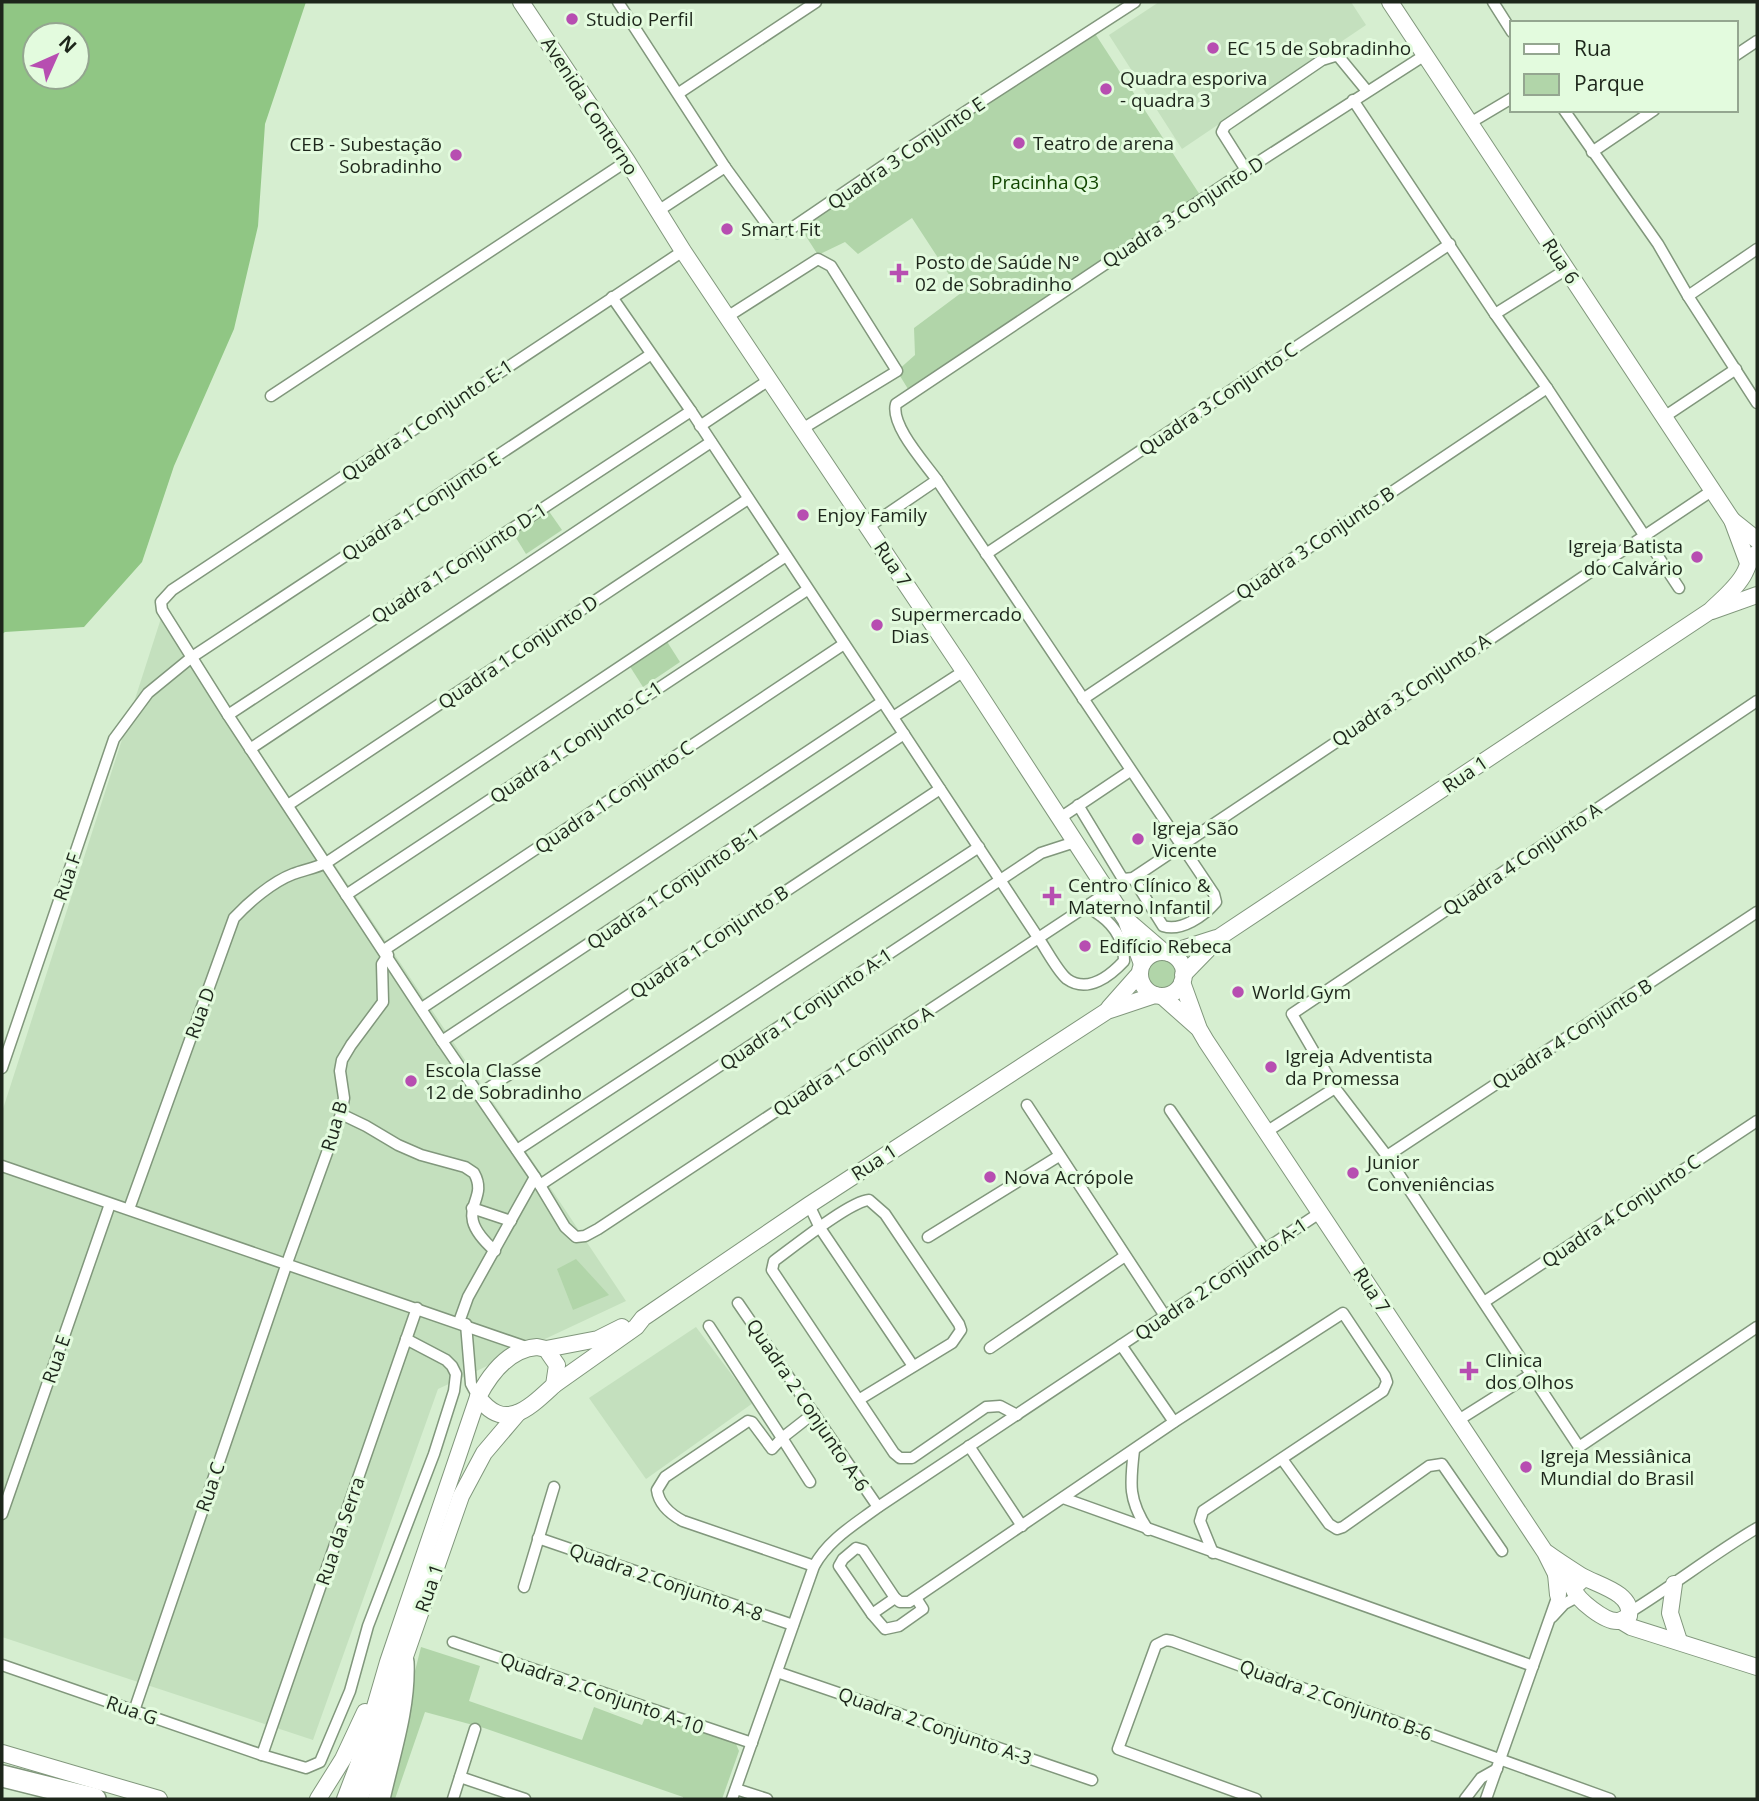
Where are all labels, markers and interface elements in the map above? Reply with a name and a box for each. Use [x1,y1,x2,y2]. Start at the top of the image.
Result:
place label: Studio Perfil [586,6,693,32]
marker: Studio Perfil [564,11,580,27]
north arrow [21,21,91,91]
legend [1510,21,1738,112]
text: N [53,29,83,59]
street label: Avenida Contorno [536,32,644,180]
text: Rua [1574,34,1612,62]
place label: EC 15 de Sobradinho [1227,35,1411,61]
marker: EC 15 de Sobradinho [1205,40,1221,56]
place label: Quadra esporiva - quadra 3 [1120,65,1267,113]
text: Parque [1574,69,1644,97]
marker: Quadra esporiva - quadra 3 [1098,81,1114,97]
street label: Quadra 3 Conjunto E [822,91,990,215]
place label: Teatro de arena [1033,130,1174,156]
place label: CEB - Subestação Sobradinho [289,131,442,179]
marker: Teatro de arena [1011,135,1027,151]
marker: CEB - Subestação Sobradinho [448,147,464,163]
street label: Quadra 3 Conjunto D [1097,150,1269,274]
park label: Pracinha Q3 [991,169,1099,195]
place label: Smart Fit [741,216,821,242]
marker: Smart Fit [719,221,735,237]
street label: Rua 6 [1537,233,1585,289]
place label: Posto de Saúde N° 02 de Sobradinho [915,249,1080,297]
marker: Posto de Saúde N° 02 de Sobradinho [889,263,909,283]
street label: Quadra 3 Conjunto C [1134,336,1302,462]
street label: Quadra 1 Conjunto E-1 [336,353,518,487]
street label: Quadra 1 Conjunto E [337,445,505,567]
street label: Quadra 3 Conjunto B [1231,480,1399,606]
street label: Quadra 1 Conjunto D-1 [366,496,552,630]
place label: Enjoy Family [817,502,927,528]
marker: Enjoy Family [795,507,811,523]
place label: Igreja Batista do Calvário [1568,533,1683,581]
street label: Rua 7 [868,536,918,592]
marker: Igreja Batista do Calvário [1689,549,1705,565]
street label: Quadra 1 Conjunto D [433,589,603,715]
place label: Supermercado Dias [891,601,1022,649]
marker: Supermercado Dias [869,617,885,633]
street label: Quadra 3 Conjunto A [1327,627,1495,753]
street label: Quadra 1 Conjunto C-1 [486,676,666,808]
street label: Quadra 1 Conjunto C [531,736,697,858]
street label: Rua 1 [1437,749,1493,799]
street label: Quadra 4 Conjunto A [1438,796,1606,922]
place label: Igreja São Vicente [1152,815,1239,863]
street label: Quadra 1 Conjunto B-1 [582,822,764,954]
marker: Igreja São Vicente [1130,831,1146,847]
street label: Rua F [47,850,87,904]
place label: Centro Clínico & Materno Infantil [1068,872,1211,920]
street label: Quadra 1 Conjunto B [625,880,793,1004]
marker: Centro Clínico & Materno Infantil [1042,886,1062,906]
place label: Edifício Rebeca [1099,933,1232,959]
marker: Edifício Rebeca [1077,938,1093,954]
street label: Quadra 1 Conjunto A-1 [715,943,897,1075]
street label: Quadra 4 Conjunto B [1487,972,1657,1096]
place label: World Gym [1252,979,1351,1005]
street label: Rua D [179,984,221,1042]
marker: World Gym [1230,984,1246,1000]
street label: Quadra 1 Conjunto A [769,1001,937,1121]
place label: Igreja Adventista da Promessa [1285,1043,1433,1091]
place label: Escola Classe 12 de Sobradinho [425,1057,582,1105]
marker: Igreja Adventista da Promessa [1263,1059,1279,1075]
marker: Escola Classe 12 de Sobradinho [403,1073,419,1089]
street label: Rua B [314,1098,354,1154]
street label: Rua 1 [846,1138,902,1186]
street label: Quadra 4 Conjunto C [1537,1148,1705,1274]
place label: Junior Conveniências [1365,1149,1495,1197]
place label: Nova Acrópole [1004,1164,1134,1190]
marker: Junior Conveniências [1345,1165,1361,1181]
marker: Nova Acrópole [982,1169,998,1185]
street label: Quadra 2 Conjunto A-1 [1130,1211,1312,1347]
street label: Rua 7 [1348,1262,1396,1318]
street label: Quadra 2 Conjunto A-6 [740,1314,876,1496]
street label: Rua E [36,1331,76,1387]
place label: Clinica dos Olhos [1485,1347,1574,1395]
marker: Clinica dos Olhos [1459,1361,1479,1381]
place label: Igreja Messiânica Mundial do Brasil [1540,1443,1694,1491]
street label: Rua C [189,1459,231,1515]
marker: Igreja Messiânica Mundial do Brasil [1518,1459,1534,1475]
street label: Rua da Serra [309,1473,371,1589]
street label: Quadra 2 Conjunto A-8 [566,1537,766,1627]
street label: Rua 1 [409,1560,449,1616]
street label: Quadra 2 Conjunto A-10 [497,1646,707,1740]
street label: Quadra 2 Conjunto B-6 [1236,1653,1436,1747]
street label: Quadra 2 Conjunto A-3 [835,1681,1035,1771]
street label: Rua G [103,1689,161,1731]

